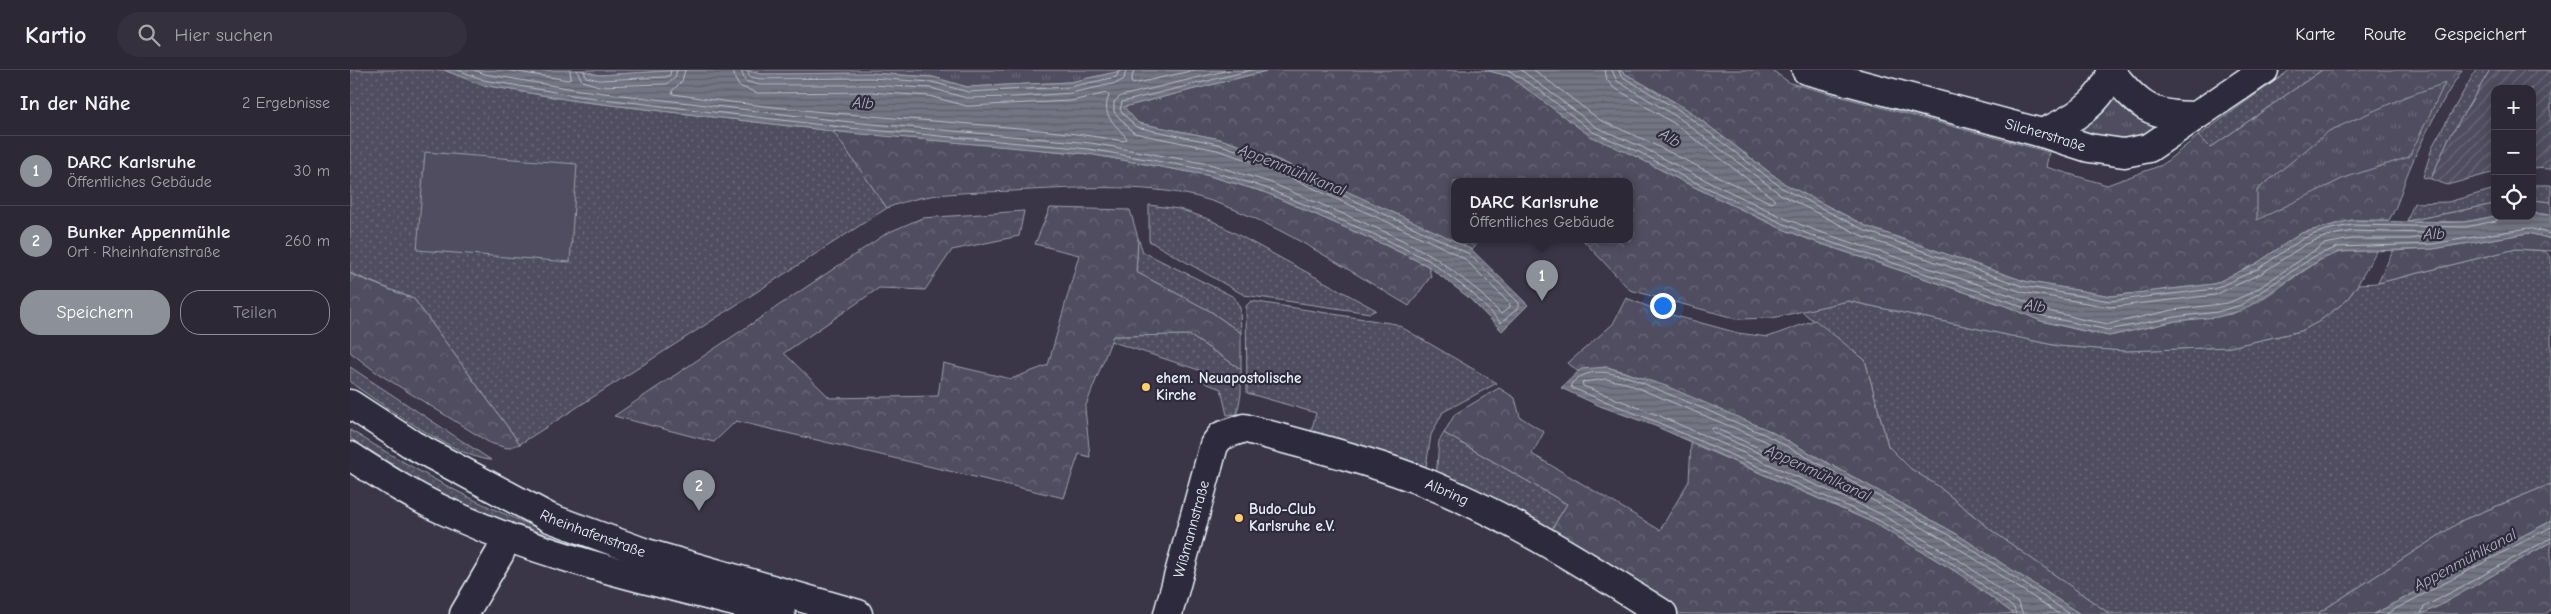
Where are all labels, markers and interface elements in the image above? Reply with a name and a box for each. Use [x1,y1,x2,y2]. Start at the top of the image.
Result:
search box [117,12,467,57]
text: Kartio [25,21,87,49]
icon: search [135,21,163,49]
text: Hier suchen [175,24,273,46]
text: Karte [2295,24,2335,45]
text: Route [2363,24,2406,45]
text: Gespeichert [2434,24,2526,45]
map controls [2491,85,2536,220]
button: + [2491,85,2536,130]
text: In der Nähe [20,91,130,115]
water label: Alb [851,93,875,113]
text: 2 Ergebnisse [242,94,330,112]
street label: Silcherstraße [2003,115,2088,155]
water label: Alb [1655,124,1684,152]
button: − [2491,130,2536,175]
water label: Appenmühlkanal [1235,140,1349,200]
text: DARC Karlsruhe [67,151,196,173]
text: 1 [33,162,39,180]
text: 30 m [294,162,330,180]
text: Öffentliches Gebäude [67,173,212,191]
button: locate [2491,175,2536,220]
popup [1451,178,1633,243]
text: DARC Karlsruhe [1470,191,1598,213]
text: Öffentliches Gebäude [1470,213,1614,231]
text: Bunker Appenmühle [67,221,230,243]
water label: Alb [2422,225,2445,243]
text: 2 [32,232,40,250]
text: 260 m [285,232,330,250]
text: Ort · Rheinhafenstraße [67,243,220,261]
pin: 1 [1526,260,1558,301]
button: Speichern [20,290,170,335]
button: Teilen [180,290,330,335]
your location [1650,293,1676,319]
water label: Alb [2022,295,2047,317]
place label: ehem. Neuapostolische Kirche [1156,369,1301,404]
marker: ehem. Neuapostolische Kirche [1140,381,1152,393]
water label: Appenmühlkanal [1762,440,1874,505]
pin: 2 [683,470,715,511]
street label: Albring [1423,474,1472,509]
street label: Wißmannstraße [1169,478,1213,580]
place label: Budo-Club Karlsruhe e.V. [1249,500,1335,535]
street label: Rheinhafenstraße [537,505,649,561]
marker: Budo-Club Karlsruhe e.V. [1233,512,1245,524]
water label: Appenmühlkanal [2410,525,2520,595]

